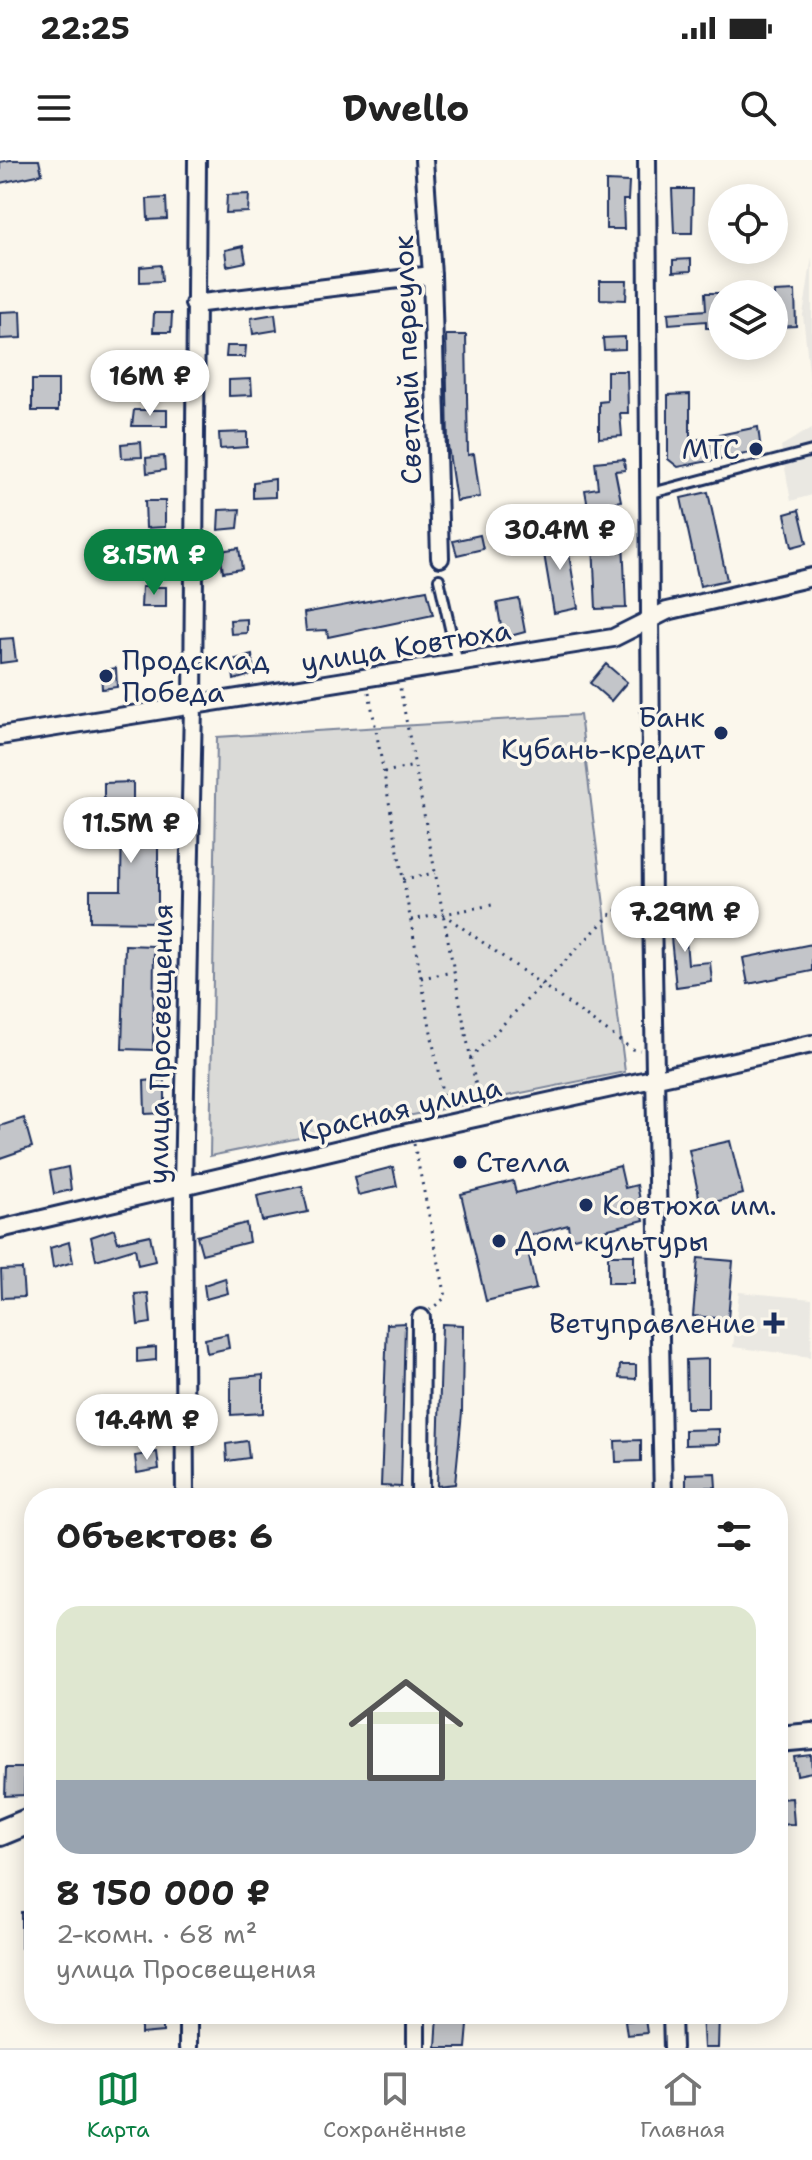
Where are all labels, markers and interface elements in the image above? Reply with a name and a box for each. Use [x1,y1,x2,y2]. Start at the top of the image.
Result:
text: 22:25 [40,8,130,49]
text: Dwello [342,84,470,133]
icon: menu [32,86,76,130]
icon: search [736,86,780,130]
map controls [708,184,788,360]
button: locate [708,184,788,264]
street label: Светлый переулок [384,235,430,485]
button: layers [708,280,788,360]
pin: 16M ₽ [94,350,206,418]
text: 16M ₽ [108,358,192,393]
place label: МТС [682,430,740,468]
marker: МТС [747,440,765,458]
pin: 30.4M ₽ [486,504,634,572]
text: 30.4M ₽ [504,512,616,547]
pin: 8.15M ₽ [80,529,228,597]
text: 8.15M ₽ [102,537,206,572]
street label: улица Ковтюха [298,611,514,681]
place label: Продсклад Победа [122,641,270,711]
marker: Продсклад Победа [97,667,115,685]
place label: Банк Кубань-кредит [501,698,706,768]
marker: Банк Кубань-кредит [712,724,730,742]
pin: 11.5M ₽ [57,797,205,865]
text: 11.5M ₽ [81,805,181,840]
pin: 7.29M ₽ [611,886,759,954]
text: 7.29M ₽ [629,894,741,929]
street label: улица Просвещения [139,903,181,1185]
street label: Красная улица [295,1067,505,1151]
place label: Стелла [476,1143,570,1181]
marker: Стелла [451,1153,469,1171]
place label: Ковтюха им. [602,1186,777,1224]
marker: Ковтюха им. [577,1196,595,1214]
place label: Дом культуры [515,1222,709,1260]
marker: Дом культуры [490,1232,508,1250]
place label: Ветуправление [549,1304,756,1342]
marker: Ветуправление [763,1312,785,1334]
pin: 14.4M ₽ [73,1394,221,1462]
text: 14.4M ₽ [94,1402,200,1437]
text: Объектов: 6 [56,1513,273,1559]
icon: filters [712,1514,756,1558]
icon: home [334,1658,478,1802]
text: 8 150 000 ₽ [56,1870,270,1916]
text: 2-комн. · 68 m² [56,1916,257,1951]
text: улица Просвещения [56,1951,317,1986]
tab: Карта [87,2067,150,2144]
tab: Сохранённые [323,2067,467,2144]
tab: Главная [640,2067,725,2144]

